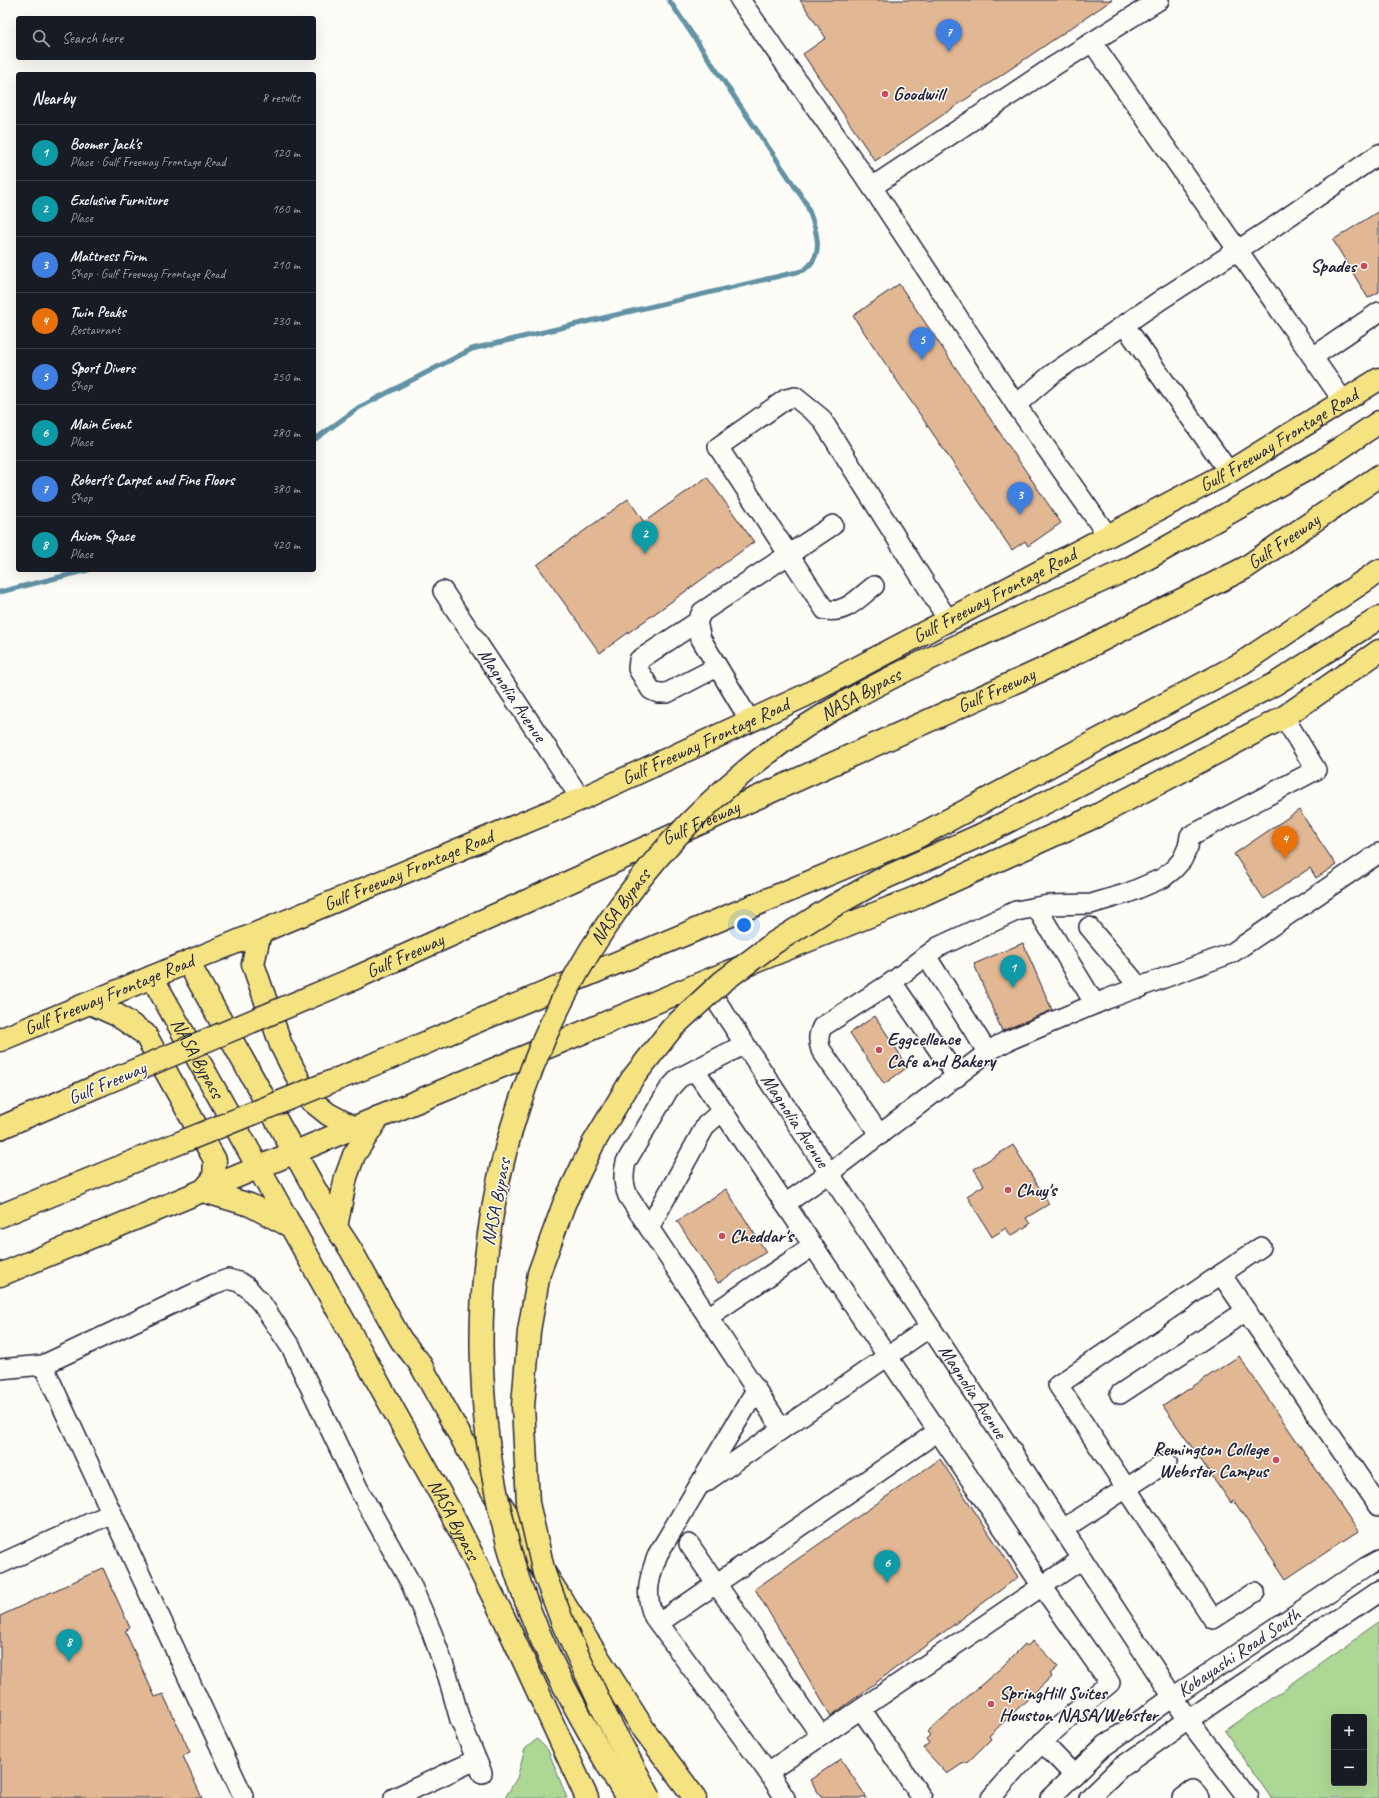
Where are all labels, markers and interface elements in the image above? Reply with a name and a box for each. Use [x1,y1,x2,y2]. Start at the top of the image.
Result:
search box [16,16,316,60]
pin: 7 [936,19,962,52]
icon: search [30,27,52,49]
text: Search here [62,29,123,48]
place label: Goodwill [893,82,948,106]
text: Nearby [32,88,75,109]
marker: Goodwill [880,89,890,99]
text: 8 results [262,90,300,106]
text: Boomer Jack's [70,135,141,154]
text: 1 [42,145,48,161]
text: 120 m [272,145,300,161]
text: Place · Gulf Freeway Frontage Road [70,154,226,170]
text: Exclusive Furniture [70,191,167,210]
text: 2 [42,201,48,217]
text: 160 m [272,201,300,217]
text: Place [70,210,93,226]
text: Mattress Firm [70,247,146,266]
place label: Spades [1310,254,1358,278]
text: 3 [42,257,48,273]
text: 210 m [272,257,300,273]
marker: Spades [1359,261,1369,271]
text: Shop · Gulf Freeway Frontage Road [70,266,225,282]
text: Twin Peaks [70,303,126,322]
text: 4 [42,313,48,329]
text: 230 m [272,313,300,329]
text: Restaurant [70,322,120,338]
pin: 5 [909,327,935,360]
text: Sport Divers [70,359,135,378]
text: 5 [42,369,48,385]
text: 250 m [272,369,300,385]
text: Shop [70,378,92,394]
street label: Gulf Freeway Frontage Road [1195,381,1366,497]
text: Main Event [70,415,131,434]
text: 6 [42,425,48,441]
text: 280 m [272,425,300,441]
text: Place [70,434,93,450]
text: Robert's Carpet and Fine Floors [70,471,234,490]
text: 7 [42,481,48,497]
text: 380 m [272,481,300,497]
pin: 3 [1007,482,1033,515]
text: Shop [70,490,92,506]
street label: Gulf Freeway [1243,508,1325,575]
pin: 2 [632,521,658,554]
text: Axiom Space [70,527,134,546]
text: 8 [42,537,48,553]
text: 420 m [272,537,300,553]
street label: Gulf Freeway Frontage Road [909,541,1083,648]
text: Place [70,546,93,562]
street label: Magnolia Avenue [472,644,553,748]
street label: NASA Bypass [816,662,907,726]
street label: Gulf Freeway [954,662,1040,718]
street label: Gulf Freeway Frontage Road [618,691,796,790]
street label: Gulf Freeway [658,795,744,851]
street label: Gulf Freeway Frontage Road [320,823,500,916]
pin: 4 [1272,826,1298,859]
street label: NASA Bypass [585,862,657,950]
your location [734,915,754,935]
street label: Gulf Freeway [363,927,449,983]
street label: Gulf Freeway Frontage Road [21,948,201,1041]
pin: 1 [1000,955,1026,988]
street label: NASA Bypass [165,1014,230,1105]
place label: Eggcellence Cafe and Bakery [887,1027,998,1073]
marker: Eggcellence Cafe and Bakery [874,1045,884,1055]
street label: Gulf Freeway [64,1055,151,1110]
street label: Magnolia Avenue [756,1069,836,1174]
street label: NASA Bypass [476,1154,517,1247]
place label: Chuy's [1016,1178,1059,1202]
marker: Chuy's [1003,1185,1013,1195]
place label: Cheddar's [730,1224,796,1248]
marker: Cheddar's [717,1231,727,1241]
street label: Magnolia Avenue [933,1340,1013,1445]
place label: Remington College Webster Campus [1153,1437,1270,1483]
marker: Remington College Webster Campus [1271,1455,1281,1465]
street label: NASA Bypass [423,1475,486,1566]
pin: 6 [874,1550,900,1583]
street label: Kobayashi Road South [1173,1602,1306,1703]
pin: 8 [56,1629,82,1662]
place label: SpringHill Suites Houston NASA/Webster [999,1681,1160,1727]
marker: SpringHill Suites Houston NASA/Webster [986,1699,996,1709]
map controls [1331,1714,1367,1786]
button: + [1331,1714,1367,1750]
button: − [1331,1750,1367,1786]

